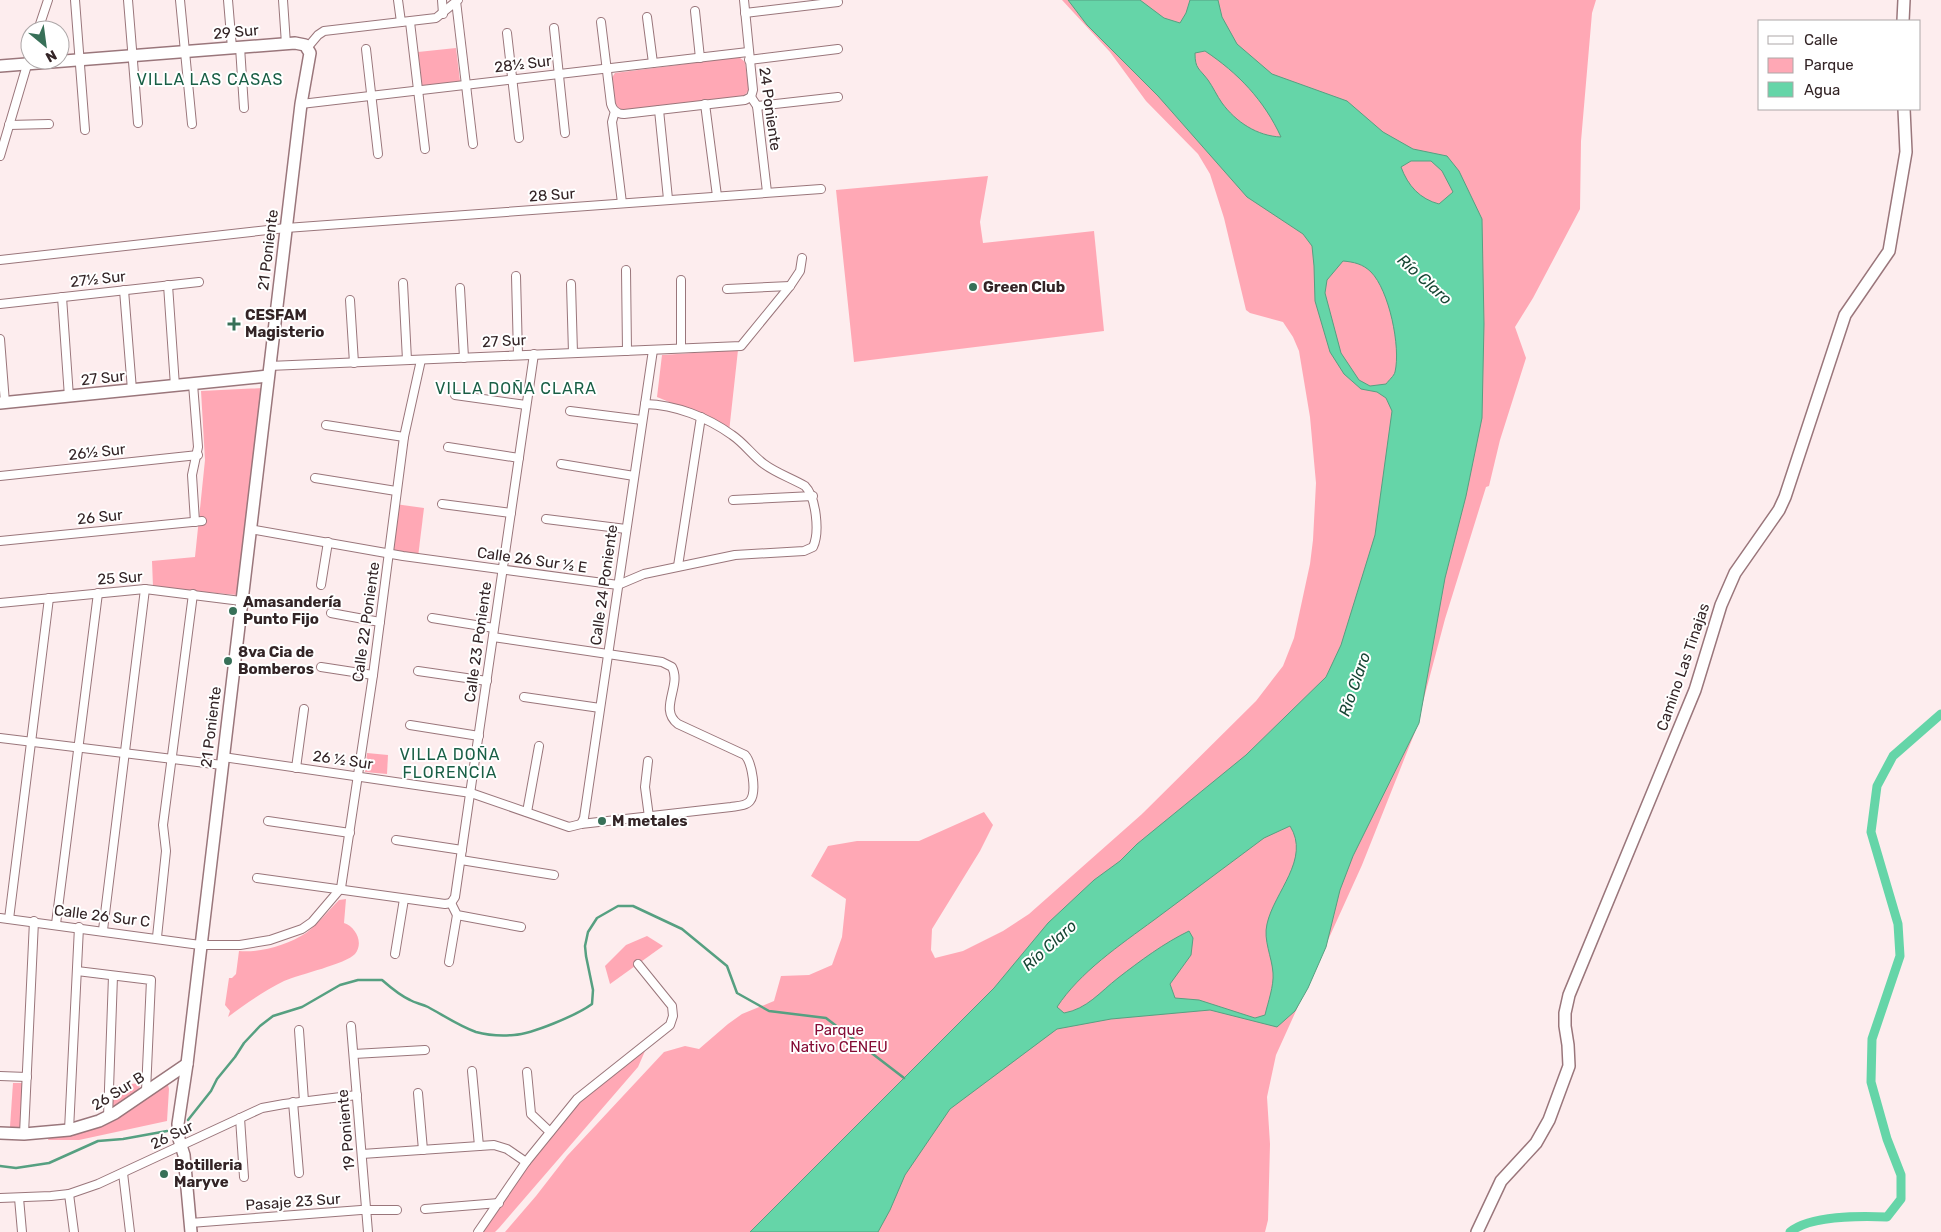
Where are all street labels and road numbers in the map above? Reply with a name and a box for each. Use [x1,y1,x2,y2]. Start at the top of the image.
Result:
street label: 29 Sur [213,21,260,43]
street label: 28½ Sur [493,52,553,76]
street label: 24 Poniente [755,66,785,152]
street label: 28 Sur [528,184,576,206]
street label: 21 Poniente [254,209,282,291]
street label: 27½ Sur [69,267,127,291]
street label: 27 Sur [481,331,527,351]
street label: 27 Sur [80,367,126,389]
street label: 26½ Sur [68,440,127,464]
street label: 26 Sur [76,506,124,528]
street label: Calle 24 Poniente [587,523,621,647]
street label: Calle 26 Sur ½ E [476,543,588,577]
street label: Calle 22 Poniente [349,561,383,683]
street label: 25 Sur [97,567,144,589]
street label: Calle 23 Poniente [461,581,495,703]
street label: Camino Las Tinajas [1653,600,1713,733]
street label: 21 Poniente [197,686,225,768]
street label: 26 ½ Sur [312,747,375,773]
street label: Calle 26 Sur C [53,901,151,931]
street label: 26 Sur B [88,1068,148,1114]
street label: 19 Poniente [333,1089,359,1171]
street label: 26 Sur [148,1117,197,1153]
street label: Pasaje 23 Sur [245,1190,341,1214]

